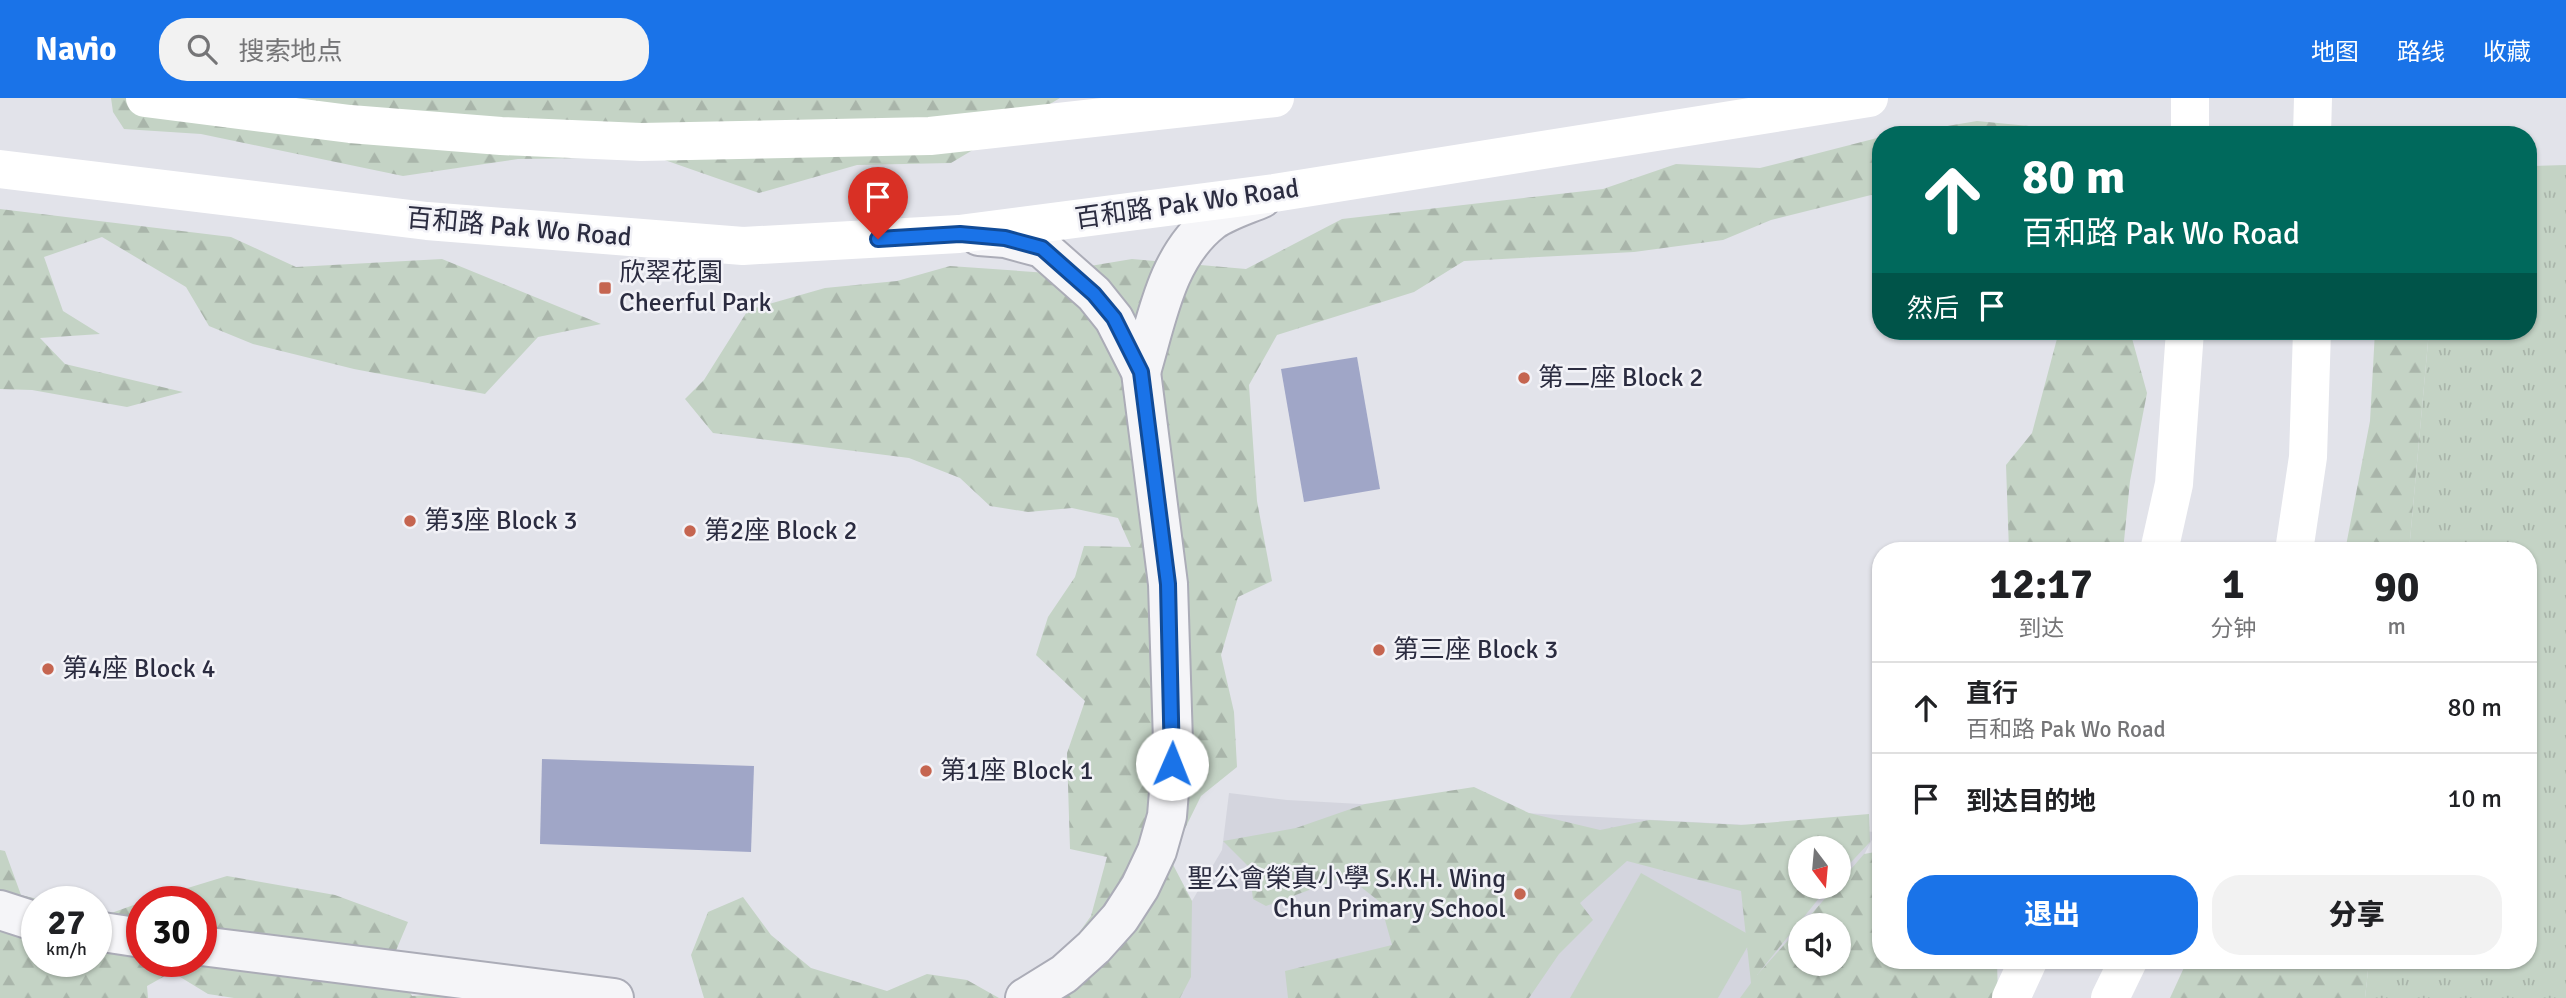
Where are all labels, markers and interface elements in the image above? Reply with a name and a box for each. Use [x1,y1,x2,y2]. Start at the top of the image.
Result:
search box [159,18,649,81]
text: Navio [35,29,117,70]
icon: search [183,30,221,68]
text: 搜索地点 [239,36,343,68]
text: 地图 [2311,37,2359,67]
text: 路线 [2397,37,2445,67]
text: 收藏 [2483,37,2531,67]
text: 80 m [2022,147,2125,207]
icon: ahead [1907,154,1998,245]
pin [848,167,908,239]
street label: 百和路 Pak Wo Road [1073,172,1301,236]
icon: arrive [859,178,897,216]
street label: 百和路 Pak Wo Road [405,202,633,254]
text: 百和路 Pak Wo Road [2022,214,2300,253]
place label: 欣翠花園 Cheerful Park [619,257,771,319]
marker: 欣翠花園 Cheerful Park [597,280,613,296]
icon: arrive [1973,287,2011,325]
text: 然后 [1907,293,1959,325]
place label: 第二座 Block 2 [1538,362,1703,394]
marker: 第二座 Block 2 [1516,370,1532,386]
place label: 第3座 Block 3 [424,505,577,537]
marker: 第3座 Block 3 [402,513,418,529]
place label: 第2座 Block 2 [704,515,857,547]
marker: 第2座 Block 2 [682,523,698,539]
text: 12:17 [1990,559,2093,610]
text: 1 [2222,559,2245,610]
text: 90 [2374,562,2419,613]
text: m [2387,612,2406,641]
text: 到达 [2018,614,2064,643]
text: 分钟 [2210,614,2256,643]
place label: 第三座 Block 3 [1393,634,1558,666]
marker: 第三座 Block 3 [1371,642,1387,658]
place label: 第4座 Block 4 [62,653,215,685]
marker: 第4座 Block 4 [40,661,56,677]
text: 直行 [1966,678,2018,710]
icon: ahead [1907,689,1945,727]
text: 80 m [2447,692,2502,724]
text: 百和路 Pak Wo Road [1966,715,2166,744]
position arrow [1135,727,1209,801]
place label: 第1座 Block 1 [940,755,1093,787]
marker: 第1座 Block 1 [918,763,934,779]
icon: arrive [1907,780,1945,818]
text: 10 m [2447,783,2502,815]
text: 到达目的地 [1966,786,2096,818]
north arrow [1788,836,1852,900]
map controls [1788,836,1851,976]
place label: 聖公會榮真小學 S.K.H. Wing Chun Primary School [1188,863,1506,925]
button: 退出 [1907,875,2198,955]
button: 分享 [2212,875,2502,955]
speed limit sign: 30 [126,886,217,977]
marker: 聖公會榮真小學 S.K.H. Wing Chun Primary School [1512,886,1528,902]
text: 27 [48,901,85,944]
button: sound [1788,913,1851,976]
text: km/h [46,938,87,960]

